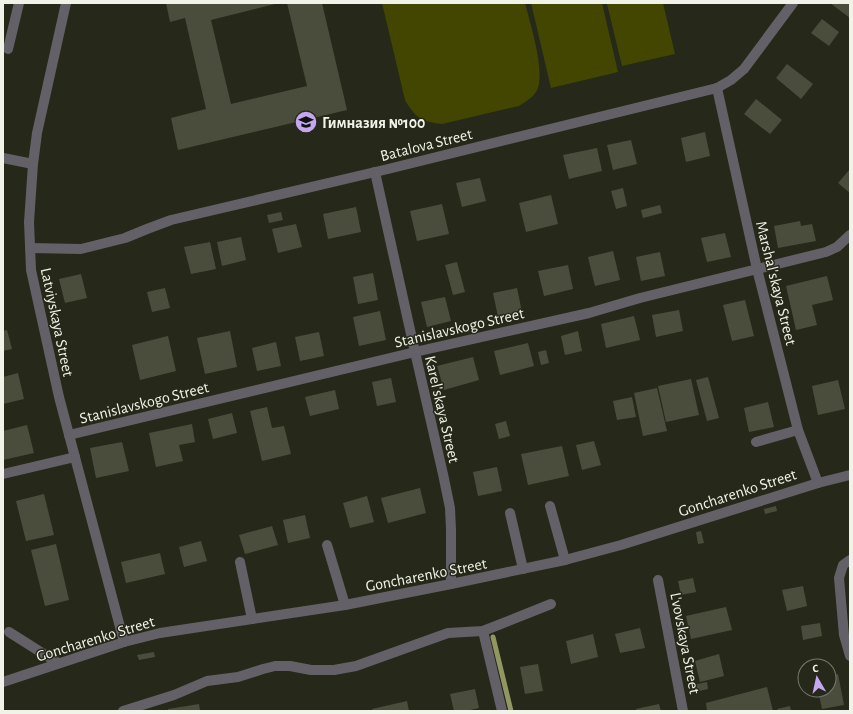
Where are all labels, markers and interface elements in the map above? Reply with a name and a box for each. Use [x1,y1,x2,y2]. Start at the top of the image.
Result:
school or university icon: Гимназия №100 [293,109,319,135]
place label: Гимназия №100 [322,115,425,131]
street label: Batalova Street [379,126,474,164]
street label: Marshal'skaya Street [752,219,799,347]
street label: Latviyskaya Street [37,266,76,378]
street label: Stanislavskogo Street [393,305,526,351]
street label: Karel'skaya Street [421,354,462,465]
street label: Stanislavskogo Street [78,379,211,427]
street label: Goncharenko Street [676,466,798,520]
street label: Goncharenko Street [364,555,488,595]
street label: L'vovskaya Street [666,591,703,696]
street label: Goncharenko Street [34,613,156,665]
north arrow [797,658,837,698]
text: С [812,663,819,675]

